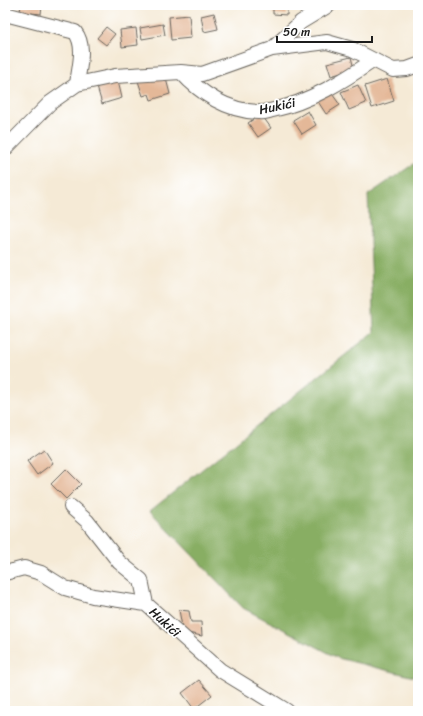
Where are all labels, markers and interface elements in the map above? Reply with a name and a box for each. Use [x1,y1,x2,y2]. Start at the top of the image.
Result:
scale bar [277,18,372,44]
text: 50 m [283,21,310,43]
street label: Hukići [257,91,298,121]
street label: Hukići [144,601,187,643]

